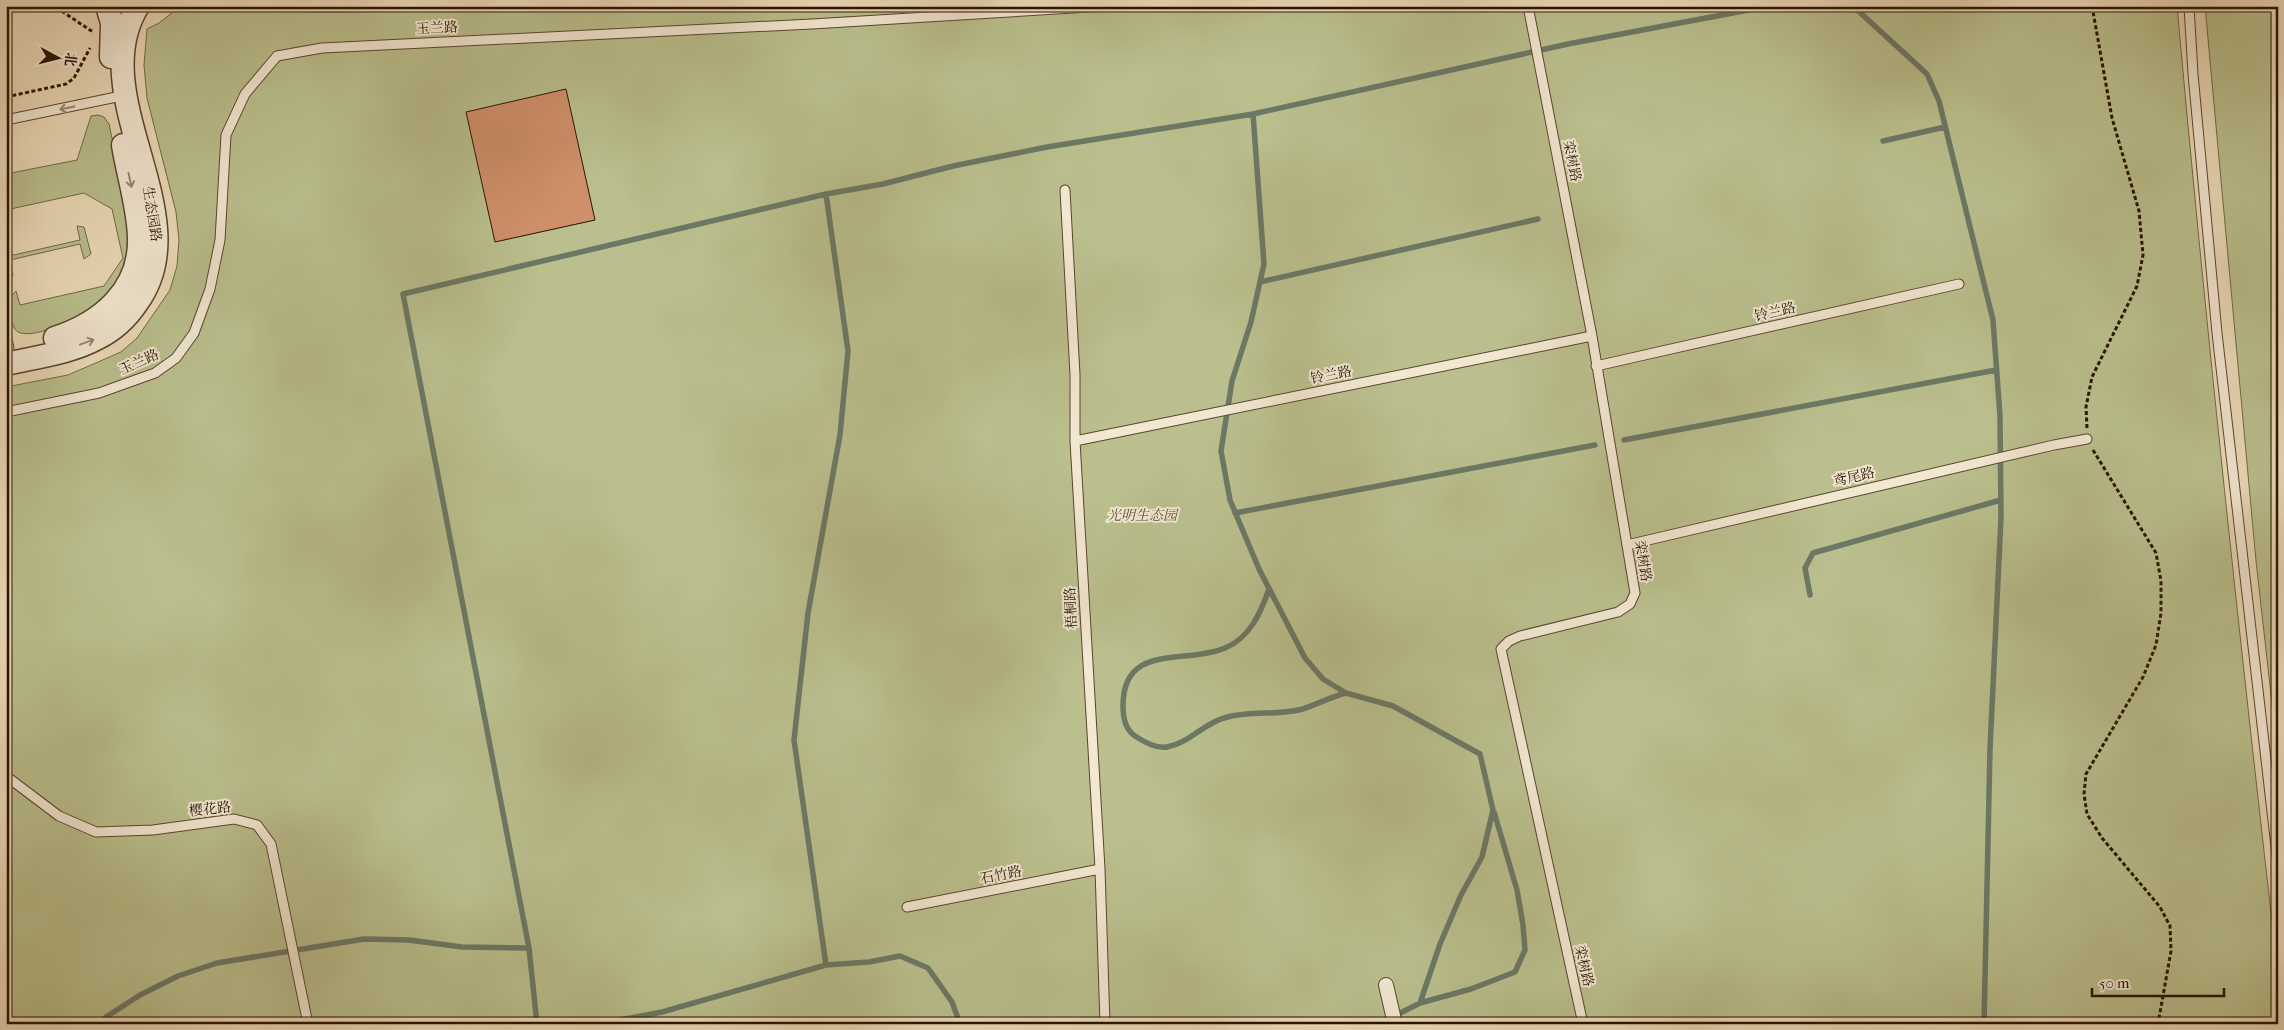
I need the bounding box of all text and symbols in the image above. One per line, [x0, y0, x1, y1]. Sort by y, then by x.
street label: 玉兰路 [416, 18, 458, 38]
north arrow [32, 32, 82, 82]
text: 北 [61, 52, 80, 68]
one-way arrow [59, 103, 75, 113]
street label: 栾树路 [1560, 139, 1584, 183]
one-way arrow [126, 172, 135, 188]
street label: 生态园路 [139, 185, 165, 243]
street label: 铃兰路 [1753, 299, 1797, 325]
one-way arrow [79, 337, 95, 347]
street label: 玉兰路 [116, 346, 162, 378]
street label: 铃兰路 [1309, 363, 1353, 387]
street label: 鸢尾路 [1832, 464, 1876, 490]
park label: 光明生态园 [1107, 507, 1179, 524]
street label: 栾树路 [1631, 539, 1655, 583]
street label: 梧桐路 [1061, 587, 1081, 629]
street label: 樱花路 [188, 798, 232, 820]
street label: 石竹路 [979, 863, 1023, 887]
street label: 栾树路 [1571, 944, 1597, 988]
scale bar [2092, 965, 2224, 997]
text: 50 m [2099, 974, 2130, 992]

